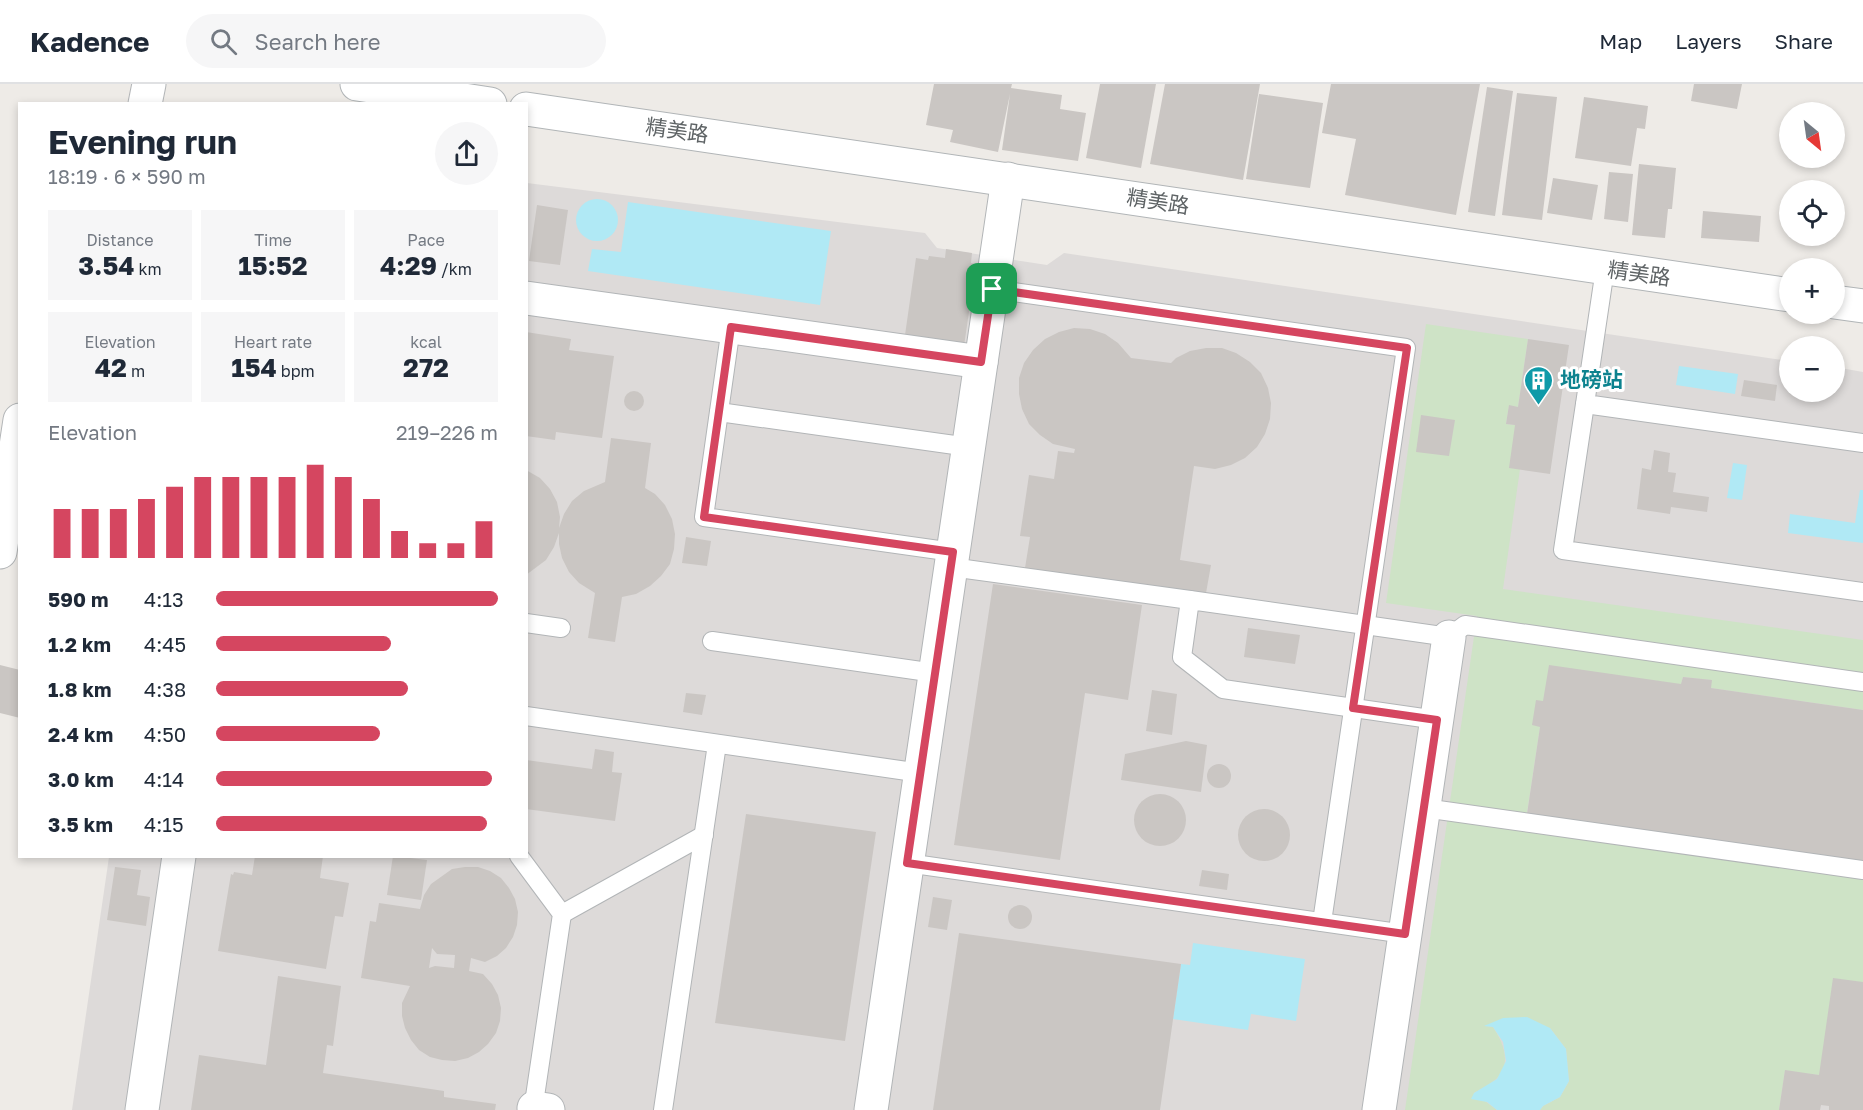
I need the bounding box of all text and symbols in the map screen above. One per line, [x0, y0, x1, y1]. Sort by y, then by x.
search box [186, 14, 606, 68]
text: Kadence [30, 25, 150, 58]
icon: search [207, 25, 240, 58]
text: Search here [255, 28, 381, 55]
text: Map [1599, 28, 1642, 54]
text: Layers [1675, 28, 1742, 54]
text: Share [1775, 28, 1833, 54]
north arrow [1779, 102, 1845, 168]
map controls [1779, 102, 1845, 402]
street label: 精美路 [644, 113, 710, 147]
text: Evening run [48, 122, 237, 161]
button: share [435, 122, 498, 185]
text: 18:19 · 6 × 590 m [48, 164, 206, 188]
button: locate [1779, 180, 1845, 246]
street label: 精美路 [1125, 183, 1191, 219]
text: Distance [86, 230, 154, 250]
text: Time [254, 230, 292, 250]
text: Pace [407, 230, 445, 250]
text: 3.54 [78, 250, 135, 281]
text: 15:52 [238, 250, 308, 281]
text: 4:29 [380, 250, 437, 281]
street label: 精美路 [1606, 256, 1672, 290]
button: + [1779, 258, 1845, 324]
text: km [135, 259, 162, 279]
text: /km [437, 259, 472, 279]
pin [966, 263, 1017, 314]
icon: arrive [975, 272, 1008, 305]
text: Elevation [84, 332, 156, 352]
text: Heart rate [234, 332, 312, 352]
text: kcal [410, 332, 442, 352]
button: − [1779, 336, 1845, 402]
text: 42 [95, 352, 127, 383]
text: 154 [231, 352, 277, 383]
text: 272 [403, 352, 449, 383]
text: m [127, 361, 145, 381]
text: bpm [277, 361, 315, 381]
building icon: 地磅站 [1523, 364, 1555, 406]
place label: 地磅站 [1560, 366, 1623, 392]
text: Elevation [48, 420, 137, 444]
text: 219–226 m [396, 420, 498, 444]
text: 590 m [48, 587, 108, 611]
text: 4:13 [144, 587, 184, 611]
text: 1.2 km [48, 632, 111, 656]
text: 4:45 [144, 632, 186, 656]
text: 1.8 km [48, 677, 112, 701]
text: 4:38 [144, 677, 186, 701]
text: 2.4 km [48, 722, 113, 746]
text: 4:50 [144, 722, 186, 746]
text: 3.0 km [48, 767, 114, 791]
text: 4:14 [144, 767, 184, 791]
text: 3.5 km [48, 812, 113, 836]
text: 4:15 [144, 812, 184, 836]

